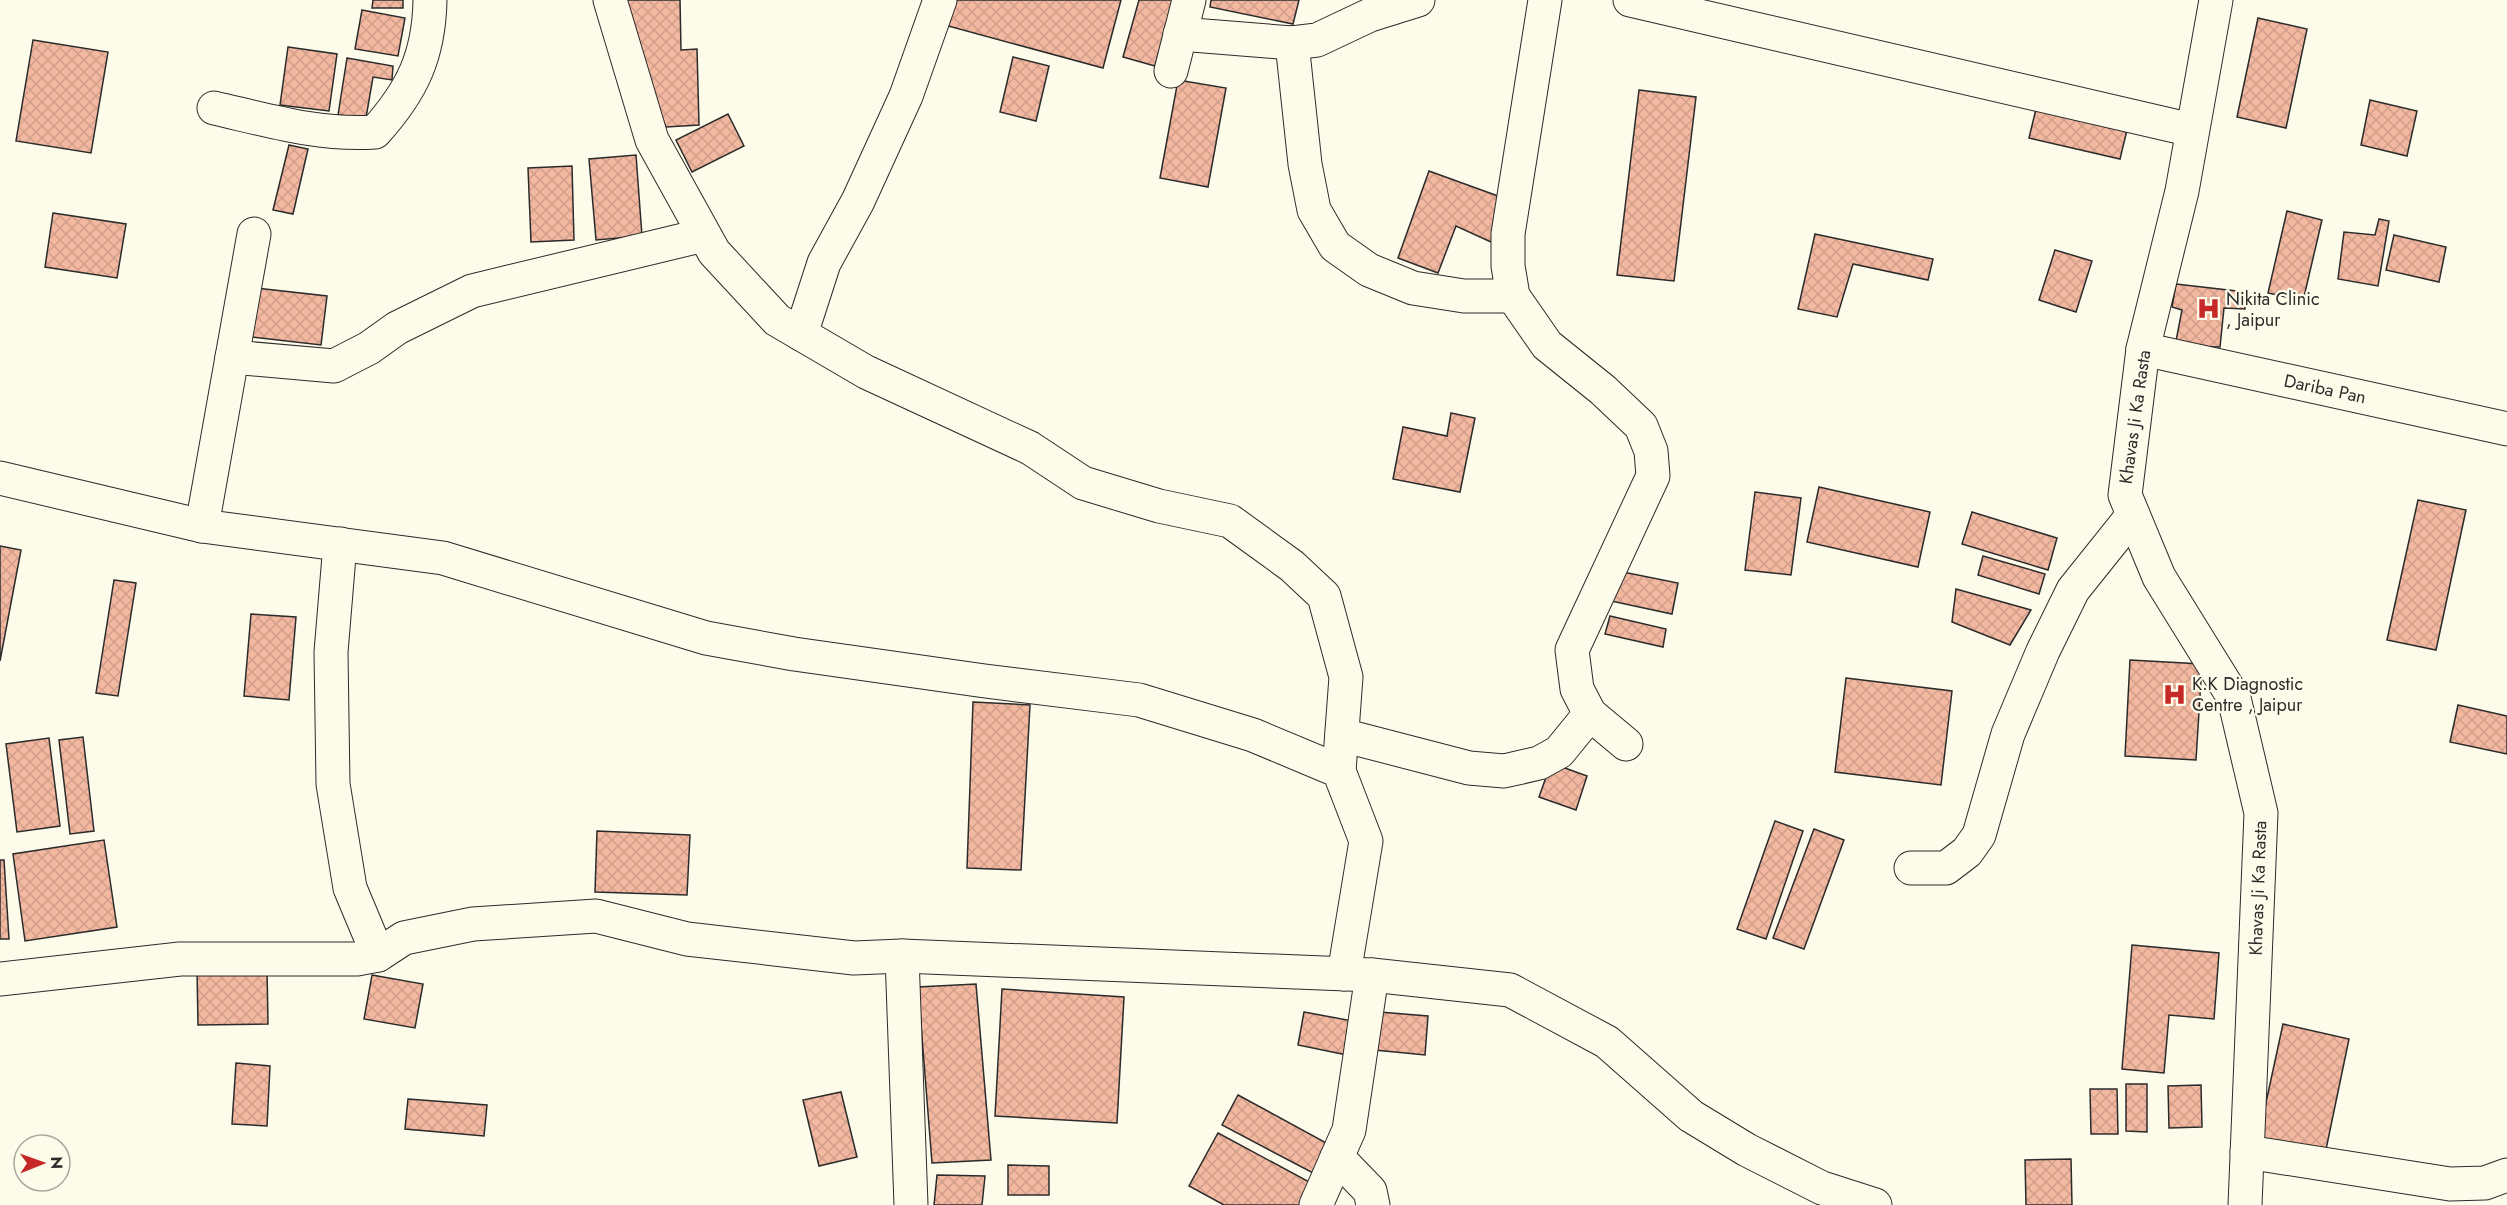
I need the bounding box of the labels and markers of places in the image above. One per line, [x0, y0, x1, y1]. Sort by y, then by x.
place label: Nikita Clinic , Jaipur [2226, 286, 2320, 333]
hospital icon: Nikita Clinic , Jaipur [2195, 296, 2221, 322]
place label: K.K Diagnostic Centre , Jaipur [2192, 671, 2303, 718]
hospital icon: K.K Diagnostic Centre , Jaipur [2161, 681, 2187, 707]

